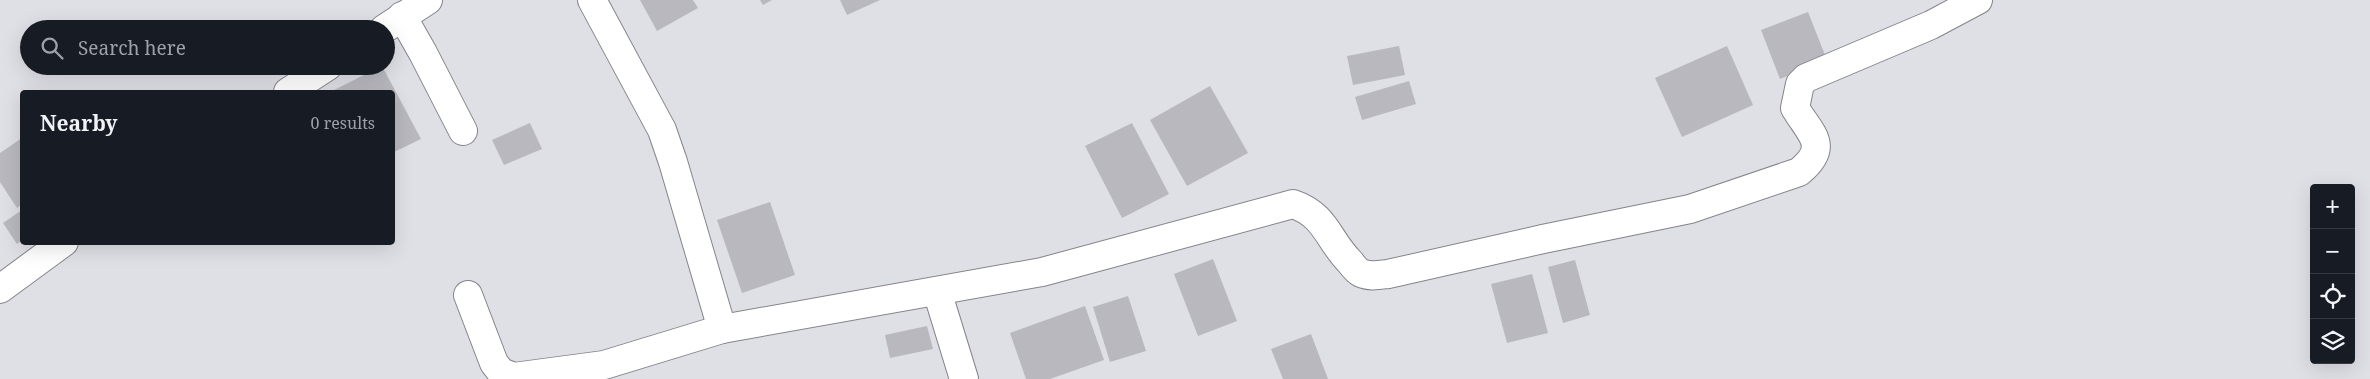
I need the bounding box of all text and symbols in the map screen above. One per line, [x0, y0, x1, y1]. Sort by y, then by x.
search box [20, 20, 395, 75]
icon: search [38, 34, 66, 62]
text: Search here [78, 35, 186, 61]
text: Nearby [40, 109, 118, 137]
text: 0 results [311, 112, 375, 134]
map controls [2310, 184, 2355, 364]
button: + [2310, 184, 2355, 229]
button: − [2310, 229, 2355, 274]
button: locate [2310, 274, 2355, 319]
button: layers [2310, 319, 2355, 364]

